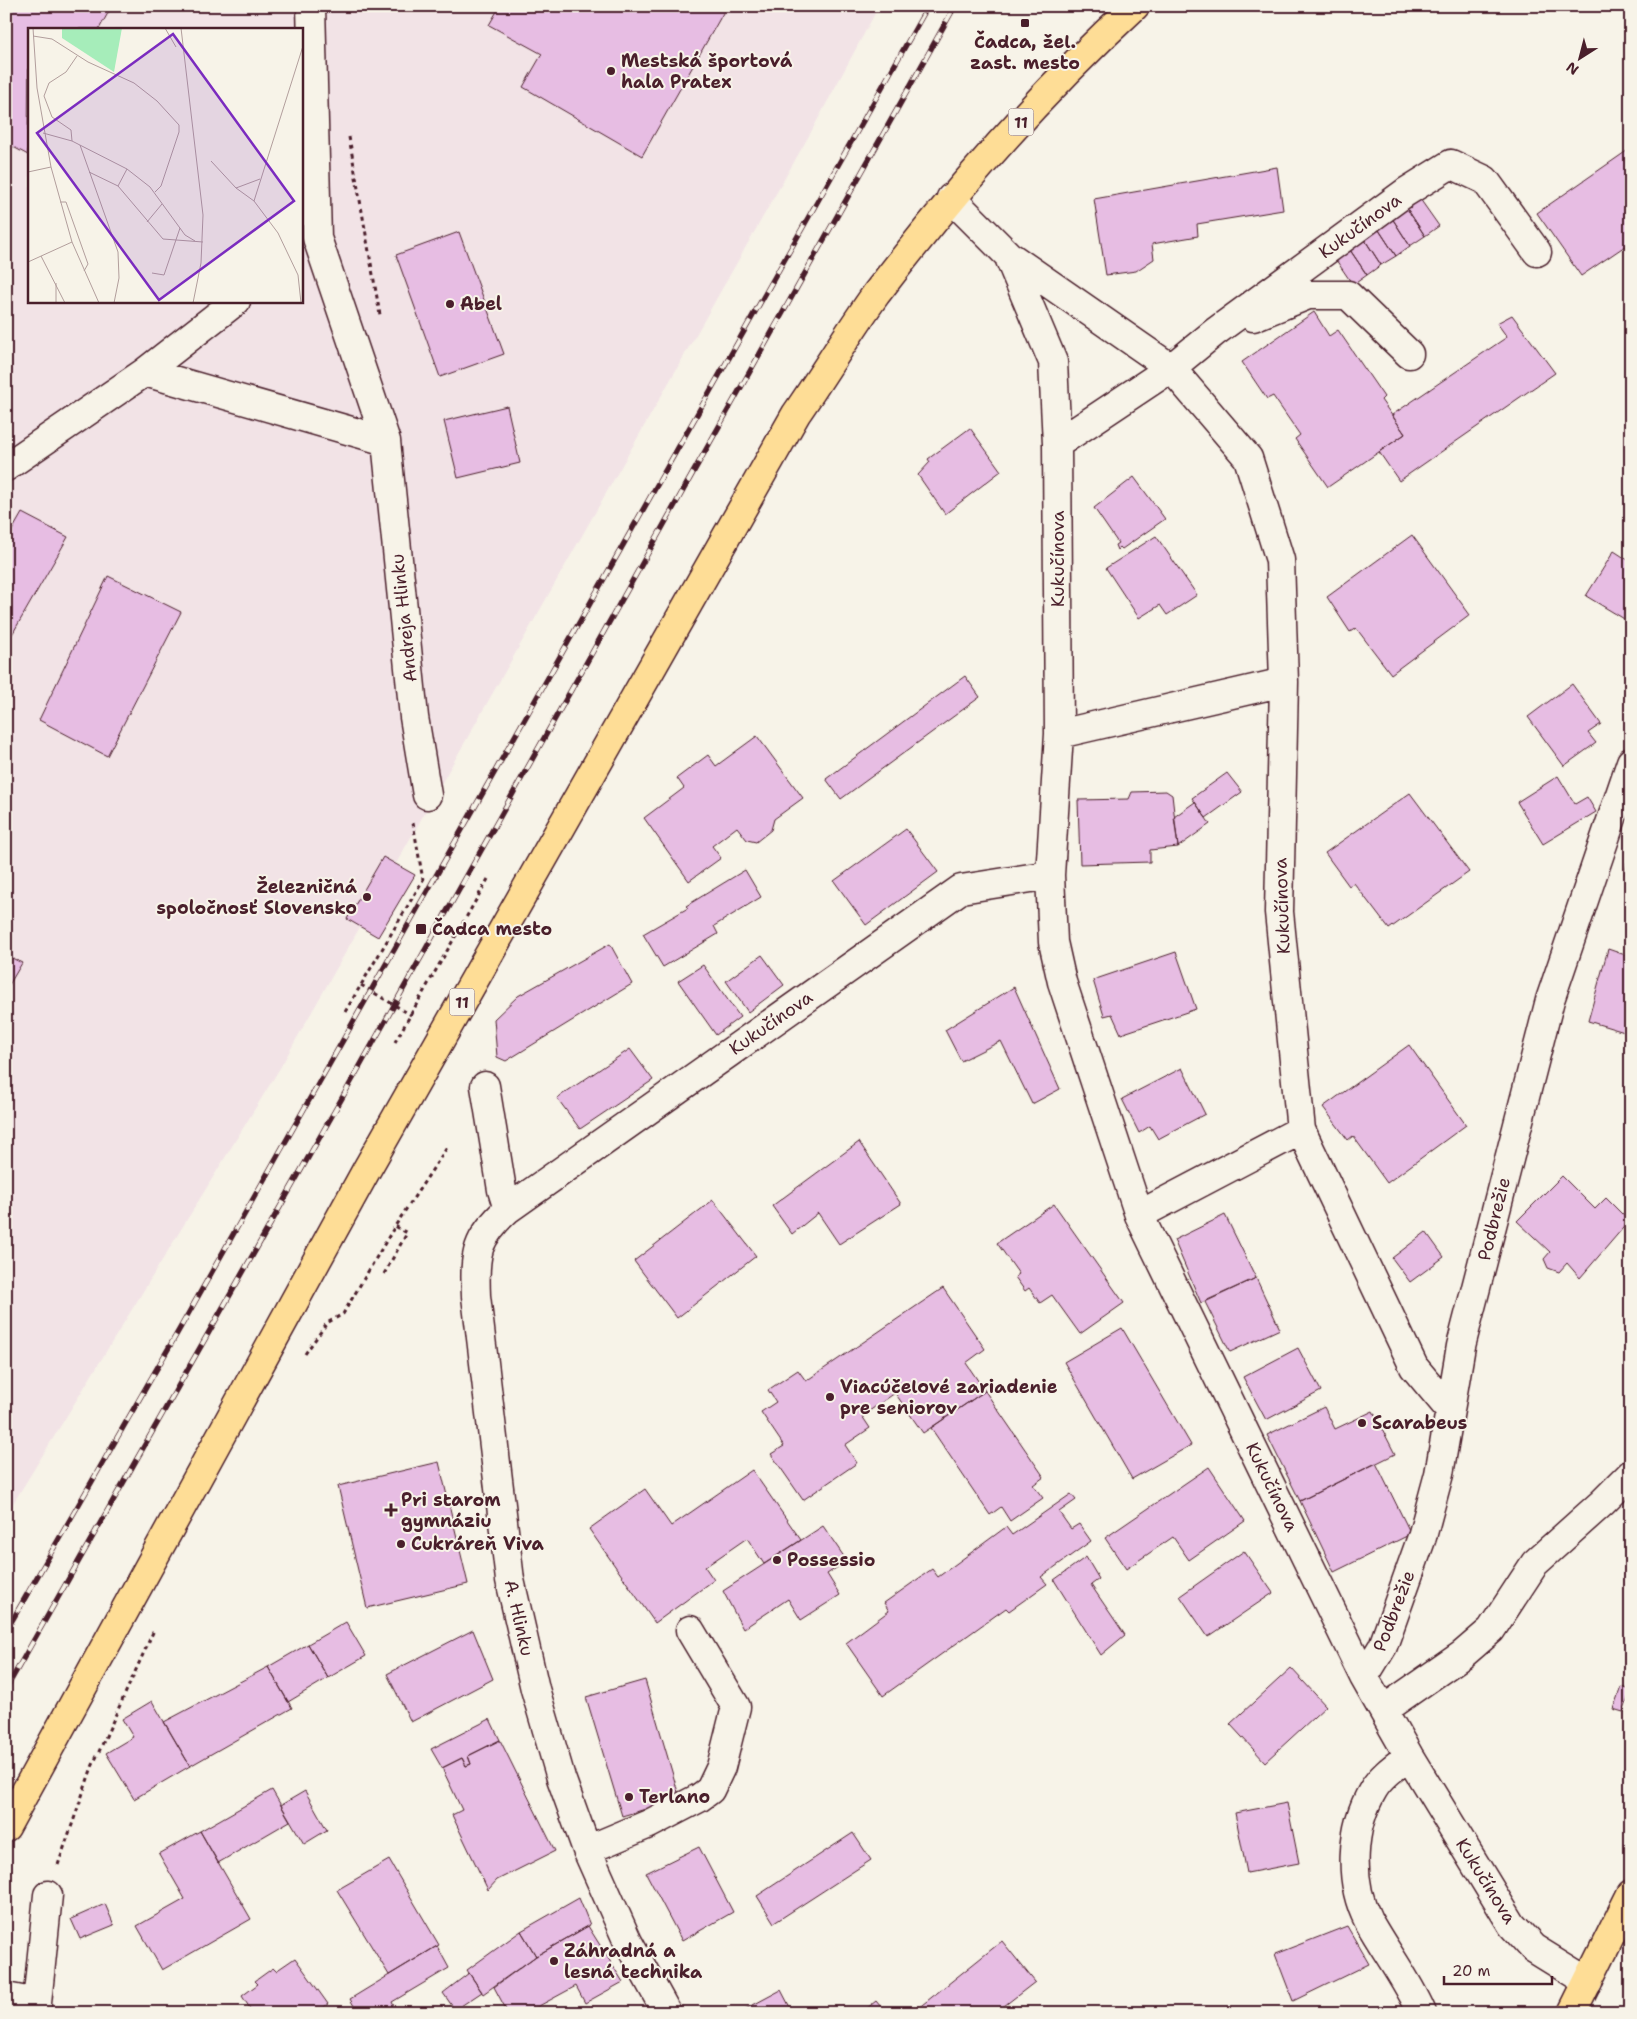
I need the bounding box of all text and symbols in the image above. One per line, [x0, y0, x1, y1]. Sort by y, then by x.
marker: Čadca, žel. zast. mesto [1019, 17, 1031, 29]
inset map [28, 28, 302, 302]
place label: Čadca, žel. zast. mesto [970, 30, 1080, 75]
north arrow [1554, 32, 1604, 82]
place label: Mestská športová hala Pratex [621, 49, 793, 94]
text: N [1563, 58, 1582, 79]
marker: Mestská športová hala Pratex [605, 65, 617, 77]
road number: 11 [1008, 108, 1034, 136]
street label: Kukučínova [1314, 188, 1406, 264]
place label: Abel [460, 292, 502, 316]
marker: Abel [444, 298, 456, 310]
street label: Kukučínova [1046, 511, 1070, 607]
street label: Andreja Hlinku [385, 553, 423, 683]
street label: Kukučínova [1268, 857, 1296, 955]
place label: Železničná spoločnosť Slovensko [157, 875, 358, 920]
marker: Železničná spoločnosť Slovensko [361, 891, 373, 903]
place label: Čadca mesto [432, 917, 552, 941]
marker: Čadca mesto [414, 922, 428, 936]
street label: Kukučínova [725, 985, 817, 1061]
road number: 11 [450, 989, 474, 1016]
street label: Podbrežie [1472, 1175, 1516, 1263]
place label: Viacúčelové zariadenie pre seniorov [840, 1375, 1058, 1420]
marker: Viacúčelové zariadenie pre seniorov [824, 1391, 836, 1403]
place label: Scarabeus [1372, 1411, 1467, 1435]
marker: Scarabeus [1356, 1417, 1368, 1429]
street label: Kukučínova [1240, 1438, 1304, 1536]
place label: Pri starom gymnáziu [401, 1488, 501, 1533]
marker: Pri starom gymnáziu [385, 1504, 397, 1516]
place label: Cukráreň Viva [411, 1532, 544, 1556]
marker: Cukráreň Viva [395, 1538, 407, 1550]
place label: Possessio [787, 1548, 875, 1572]
marker: Possessio [771, 1554, 783, 1566]
street label: Podbrežie [1368, 1567, 1420, 1655]
street label: A. Hlinku [499, 1577, 539, 1659]
place label: Terlano [639, 1785, 710, 1809]
marker: Terlano [623, 1791, 635, 1803]
street label: Kukučínova [1450, 1834, 1522, 1928]
place label: Záhradná a lesná technika [564, 1939, 703, 1984]
scale bar [1444, 1954, 1552, 1986]
marker: Záhradná a lesná technika [548, 1955, 560, 1967]
text: 20 m [1452, 1961, 1491, 1981]

